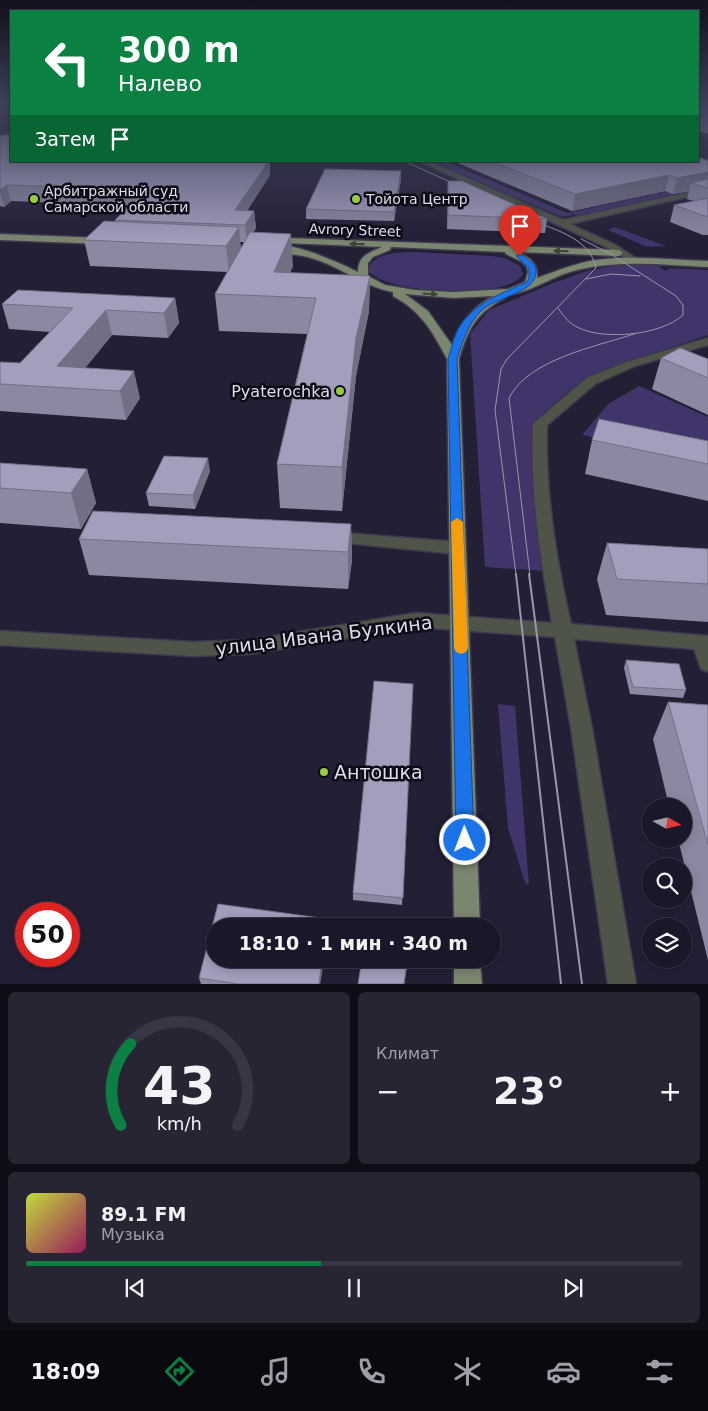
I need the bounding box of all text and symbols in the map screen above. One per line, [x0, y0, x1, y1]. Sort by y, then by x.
icon: left [35, 30, 100, 95]
text: 300 m [118, 30, 240, 70]
text: Налево [118, 71, 202, 96]
icon: arrive [106, 125, 134, 153]
text: Затем [35, 128, 96, 150]
place label: Арбитражный суд Самарской области [44, 183, 188, 215]
place label: Тойота Центр [365, 191, 468, 207]
marker: Арбитражный суд Самарской области [28, 193, 40, 205]
marker: Тойота Центр [350, 193, 362, 205]
pin [499, 205, 541, 256]
icon: arrive [506, 212, 534, 240]
street label: Avrory Street [309, 220, 402, 240]
one-way arrow [349, 240, 365, 248]
one-way arrow [552, 247, 568, 255]
one-way arrow [422, 291, 438, 299]
place label: Pyaterochka [231, 382, 330, 401]
marker: Pyaterochka [334, 385, 346, 397]
street label: улица Ивана Булкина [215, 611, 433, 659]
place label: Антошка [334, 761, 423, 783]
marker: Антошка [318, 766, 330, 778]
north arrow [642, 798, 692, 848]
map controls [642, 798, 692, 968]
position arrow [438, 813, 490, 865]
button: search [642, 858, 692, 908]
speed limit sign: 50 [15, 902, 80, 967]
button: layers [642, 918, 692, 968]
text: 18:10 · 1 мин · 340 m [239, 932, 468, 954]
text: Климат [376, 1044, 439, 1063]
text: 43 [143, 1056, 215, 1116]
text: 23° [493, 1069, 565, 1113]
text: − [376, 1075, 399, 1108]
text: + [659, 1075, 682, 1108]
text: km/h [156, 1113, 202, 1134]
text: 89.1 FM [101, 1203, 186, 1225]
text: Музыка [101, 1225, 165, 1244]
icon: previous [121, 1274, 149, 1302]
icon: pause [340, 1274, 368, 1302]
icon: next [559, 1274, 587, 1302]
icon: directions [162, 1354, 197, 1389]
icon: music [258, 1354, 293, 1389]
icon: phone [354, 1354, 389, 1389]
icon: climate [450, 1354, 485, 1389]
icon: car [546, 1354, 581, 1389]
icon: filters [642, 1354, 677, 1389]
text: 18:09 [31, 1359, 101, 1384]

